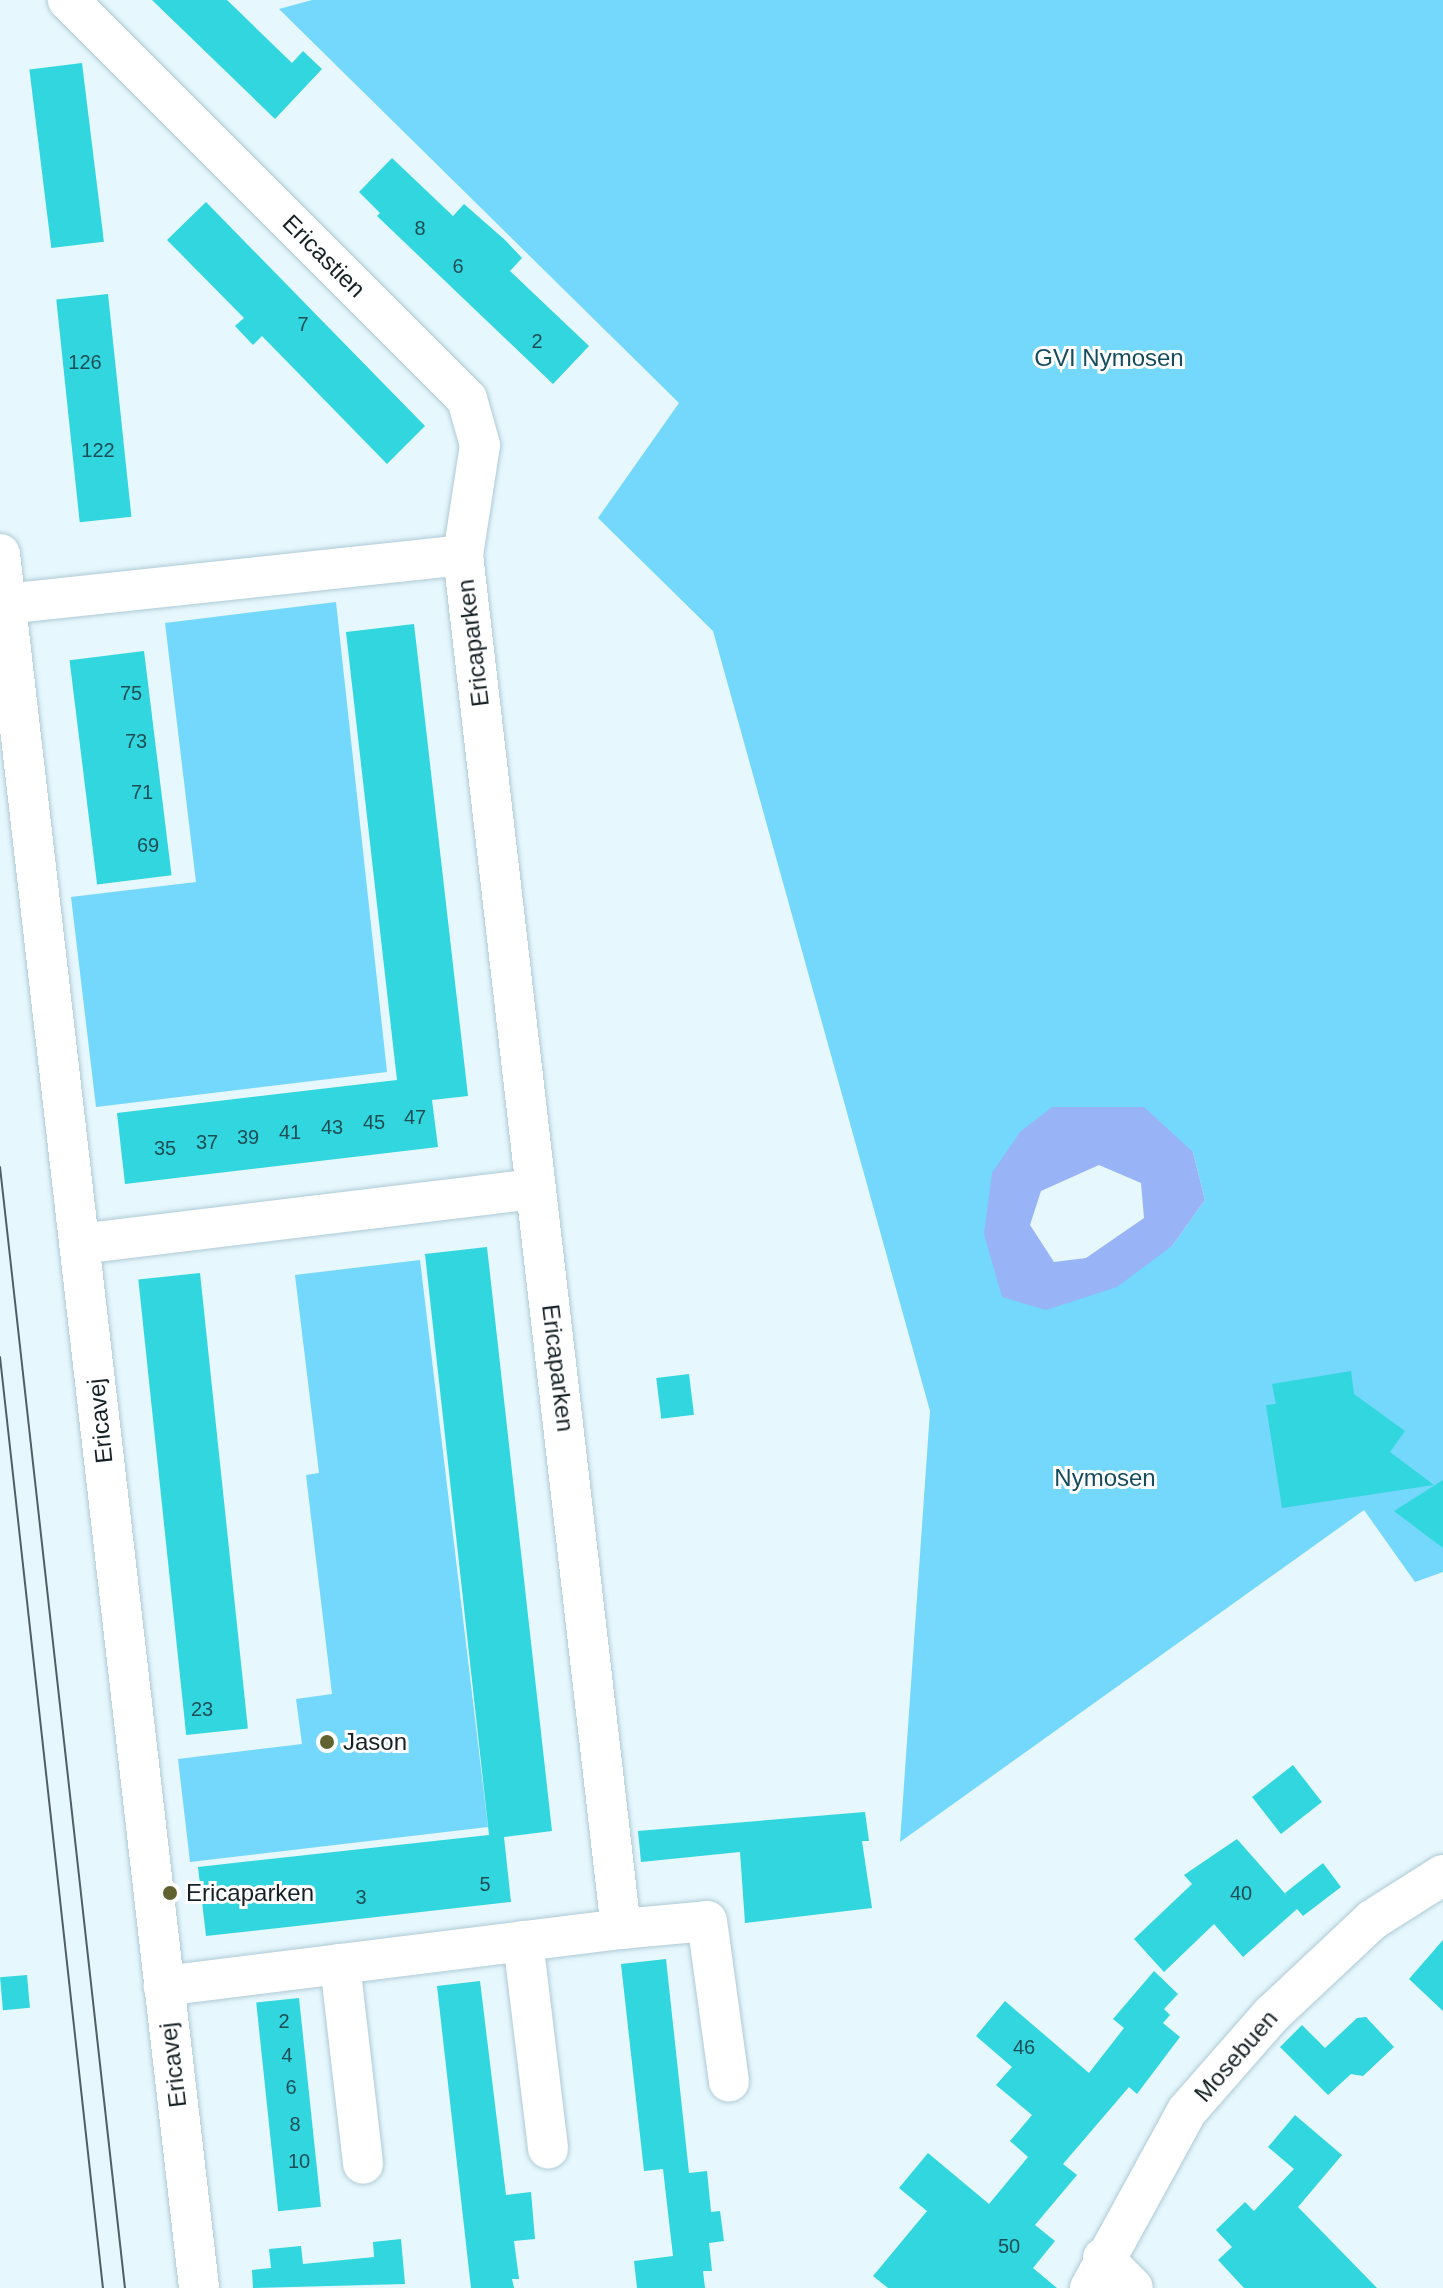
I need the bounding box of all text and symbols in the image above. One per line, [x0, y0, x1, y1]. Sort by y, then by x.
street label: Ericastien [277, 209, 371, 303]
house number: 8 [414, 216, 426, 240]
house number: 6 [452, 254, 464, 278]
house number: 7 [297, 312, 309, 336]
house number: 2 [531, 329, 543, 353]
park label: GVI Nymosen [1034, 344, 1184, 372]
house number: 126 [68, 350, 102, 374]
house number: 122 [81, 438, 115, 462]
street label: Ericaparken [451, 578, 495, 708]
house number: 75 [120, 681, 142, 705]
house number: 73 [125, 729, 147, 753]
house number: 71 [131, 780, 153, 804]
house number: 69 [137, 833, 159, 857]
house number: 47 [404, 1105, 426, 1129]
house number: 45 [363, 1110, 385, 1134]
house number: 43 [321, 1115, 343, 1139]
house number: 41 [279, 1120, 301, 1144]
house number: 39 [237, 1125, 259, 1149]
house number: 37 [196, 1130, 218, 1154]
house number: 35 [154, 1136, 176, 1160]
street label: Ericaparken [536, 1303, 580, 1433]
street label: Ericavej [81, 1377, 119, 1465]
park label: Nymosen [1054, 1464, 1156, 1492]
house number: 23 [191, 1697, 213, 1721]
place label: Jason [343, 1728, 407, 1756]
marker: Jason [318, 1733, 336, 1751]
house number: 5 [479, 1872, 491, 1896]
place label: Ericaparken [186, 1879, 314, 1907]
house number: 40 [1230, 1881, 1252, 1905]
marker: Ericaparken [161, 1884, 179, 1902]
house number: 3 [355, 1885, 367, 1909]
street label: Mosebuen [1188, 2004, 1284, 2108]
house number: 2 [278, 2009, 290, 2033]
street label: Ericavej [154, 2021, 192, 2109]
house number: 46 [1013, 2035, 1035, 2059]
house number: 4 [281, 2043, 293, 2067]
house number: 6 [285, 2075, 297, 2099]
house number: 8 [289, 2112, 301, 2136]
house number: 10 [288, 2149, 310, 2173]
house number: 50 [998, 2234, 1020, 2258]

